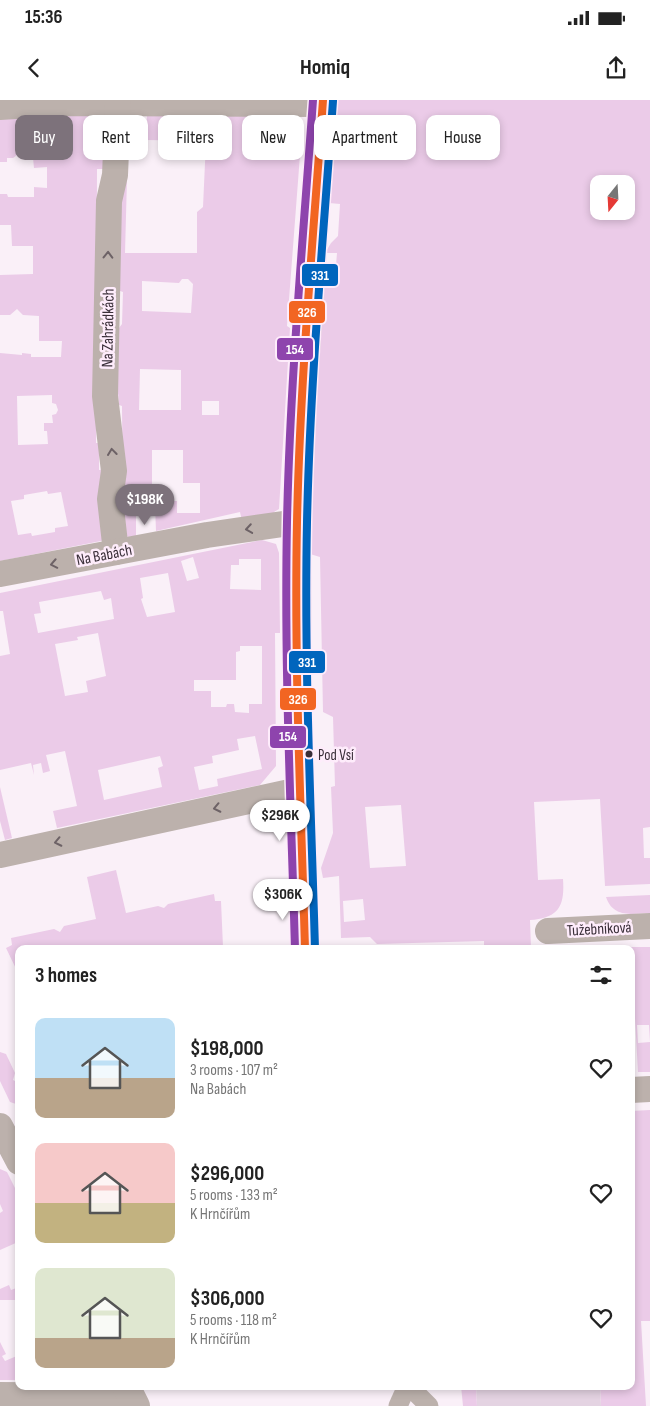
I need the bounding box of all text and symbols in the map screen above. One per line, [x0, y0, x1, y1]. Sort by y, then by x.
text: 15:36 [25, 6, 63, 29]
icon: back [20, 54, 48, 82]
text: Homiq [300, 54, 350, 81]
icon: share [602, 54, 630, 82]
chip: Buy [15, 115, 73, 160]
chip: Rent [83, 115, 148, 160]
chip: Filters [158, 115, 232, 160]
chip: New [242, 115, 304, 160]
chip: Apartment [314, 115, 416, 160]
chip: House [426, 115, 500, 160]
north arrow [590, 175, 635, 220]
map controls [590, 175, 635, 220]
one-way arrow [103, 250, 113, 258]
line badge: 331 [301, 263, 339, 287]
text: 331 [311, 267, 330, 284]
street label: Na Zahrádkách [98, 288, 119, 368]
line badge: 326 [288, 300, 326, 324]
text: 326 [297, 304, 317, 321]
line badge: 154 [276, 337, 314, 361]
text: 154 [286, 341, 305, 358]
one-way arrow [107, 447, 118, 455]
pin: $198K [110, 484, 180, 526]
text: $198K [126, 490, 164, 509]
one-way arrow [244, 523, 253, 533]
street label: Na Babách [75, 541, 134, 570]
one-way arrow [50, 558, 59, 568]
line badge: 331 [288, 650, 326, 674]
text: 331 [298, 654, 317, 671]
line badge: 326 [279, 687, 317, 711]
text: 326 [288, 691, 308, 708]
line badge: 154 [269, 725, 307, 749]
text: 154 [279, 728, 298, 745]
place label: Pod Vsí [318, 746, 354, 765]
marker: Pod Vsí [304, 749, 314, 759]
pin: $296K [245, 800, 315, 842]
one-way arrow [213, 802, 222, 813]
text: $296K [261, 806, 299, 825]
one-way arrow [54, 836, 63, 847]
pin: $306K [248, 878, 318, 921]
text: $306K [264, 885, 302, 904]
street label: Tužebníková [566, 918, 632, 941]
icon: filters [587, 961, 615, 989]
text: 3 homes [35, 963, 97, 988]
text: $198,000 [190, 1036, 264, 1061]
icon: home [75, 1038, 135, 1098]
icon: heart [587, 1054, 615, 1082]
text: 3 rooms · 107 m² [190, 1061, 278, 1080]
text: Na Babách [190, 1080, 246, 1099]
text: $296,000 [190, 1161, 264, 1186]
icon: home [75, 1163, 135, 1223]
icon: heart [587, 1179, 615, 1207]
text: 5 rooms · 133 m² [190, 1186, 278, 1205]
text: K Hrnčířům [190, 1205, 250, 1224]
text: $306,000 [190, 1286, 265, 1311]
icon: home [75, 1288, 135, 1348]
icon: heart [587, 1304, 615, 1332]
text: 5 rooms · 118 m² [190, 1311, 277, 1330]
text: K Hrnčířům [190, 1330, 250, 1349]

